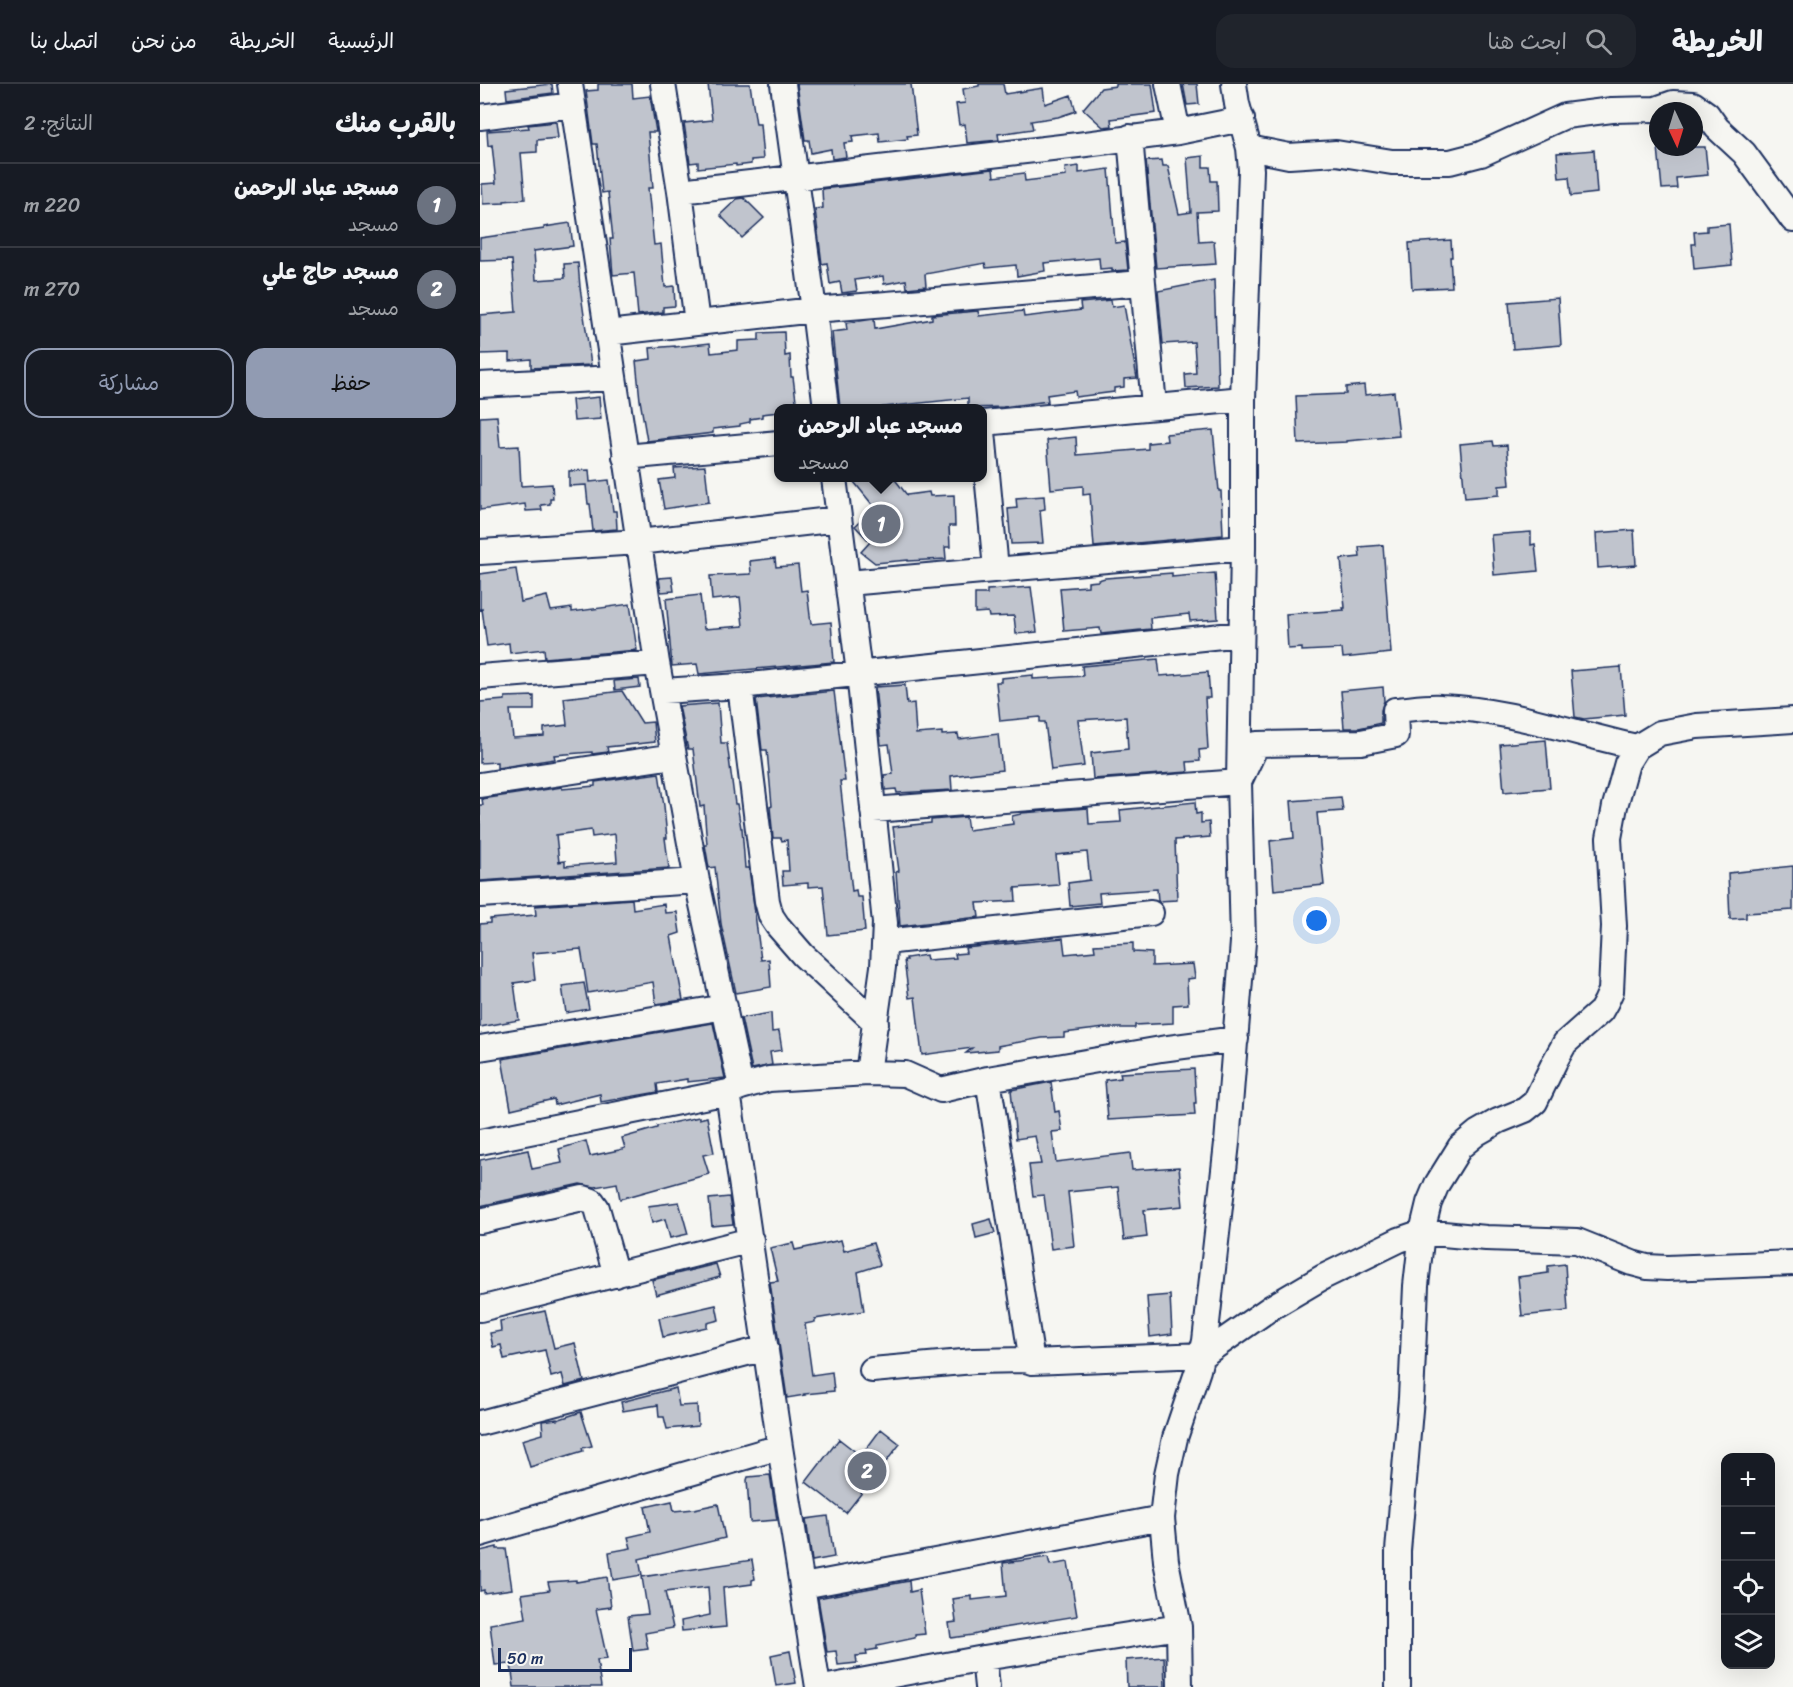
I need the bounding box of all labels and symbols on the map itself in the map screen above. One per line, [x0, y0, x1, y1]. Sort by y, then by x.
north arrow [1649, 102, 1703, 156]
pin: 1 [862, 502, 900, 546]
your location [1302, 906, 1331, 935]
pin: 2 [848, 1448, 886, 1494]
scale bar [498, 1645, 632, 1672]

